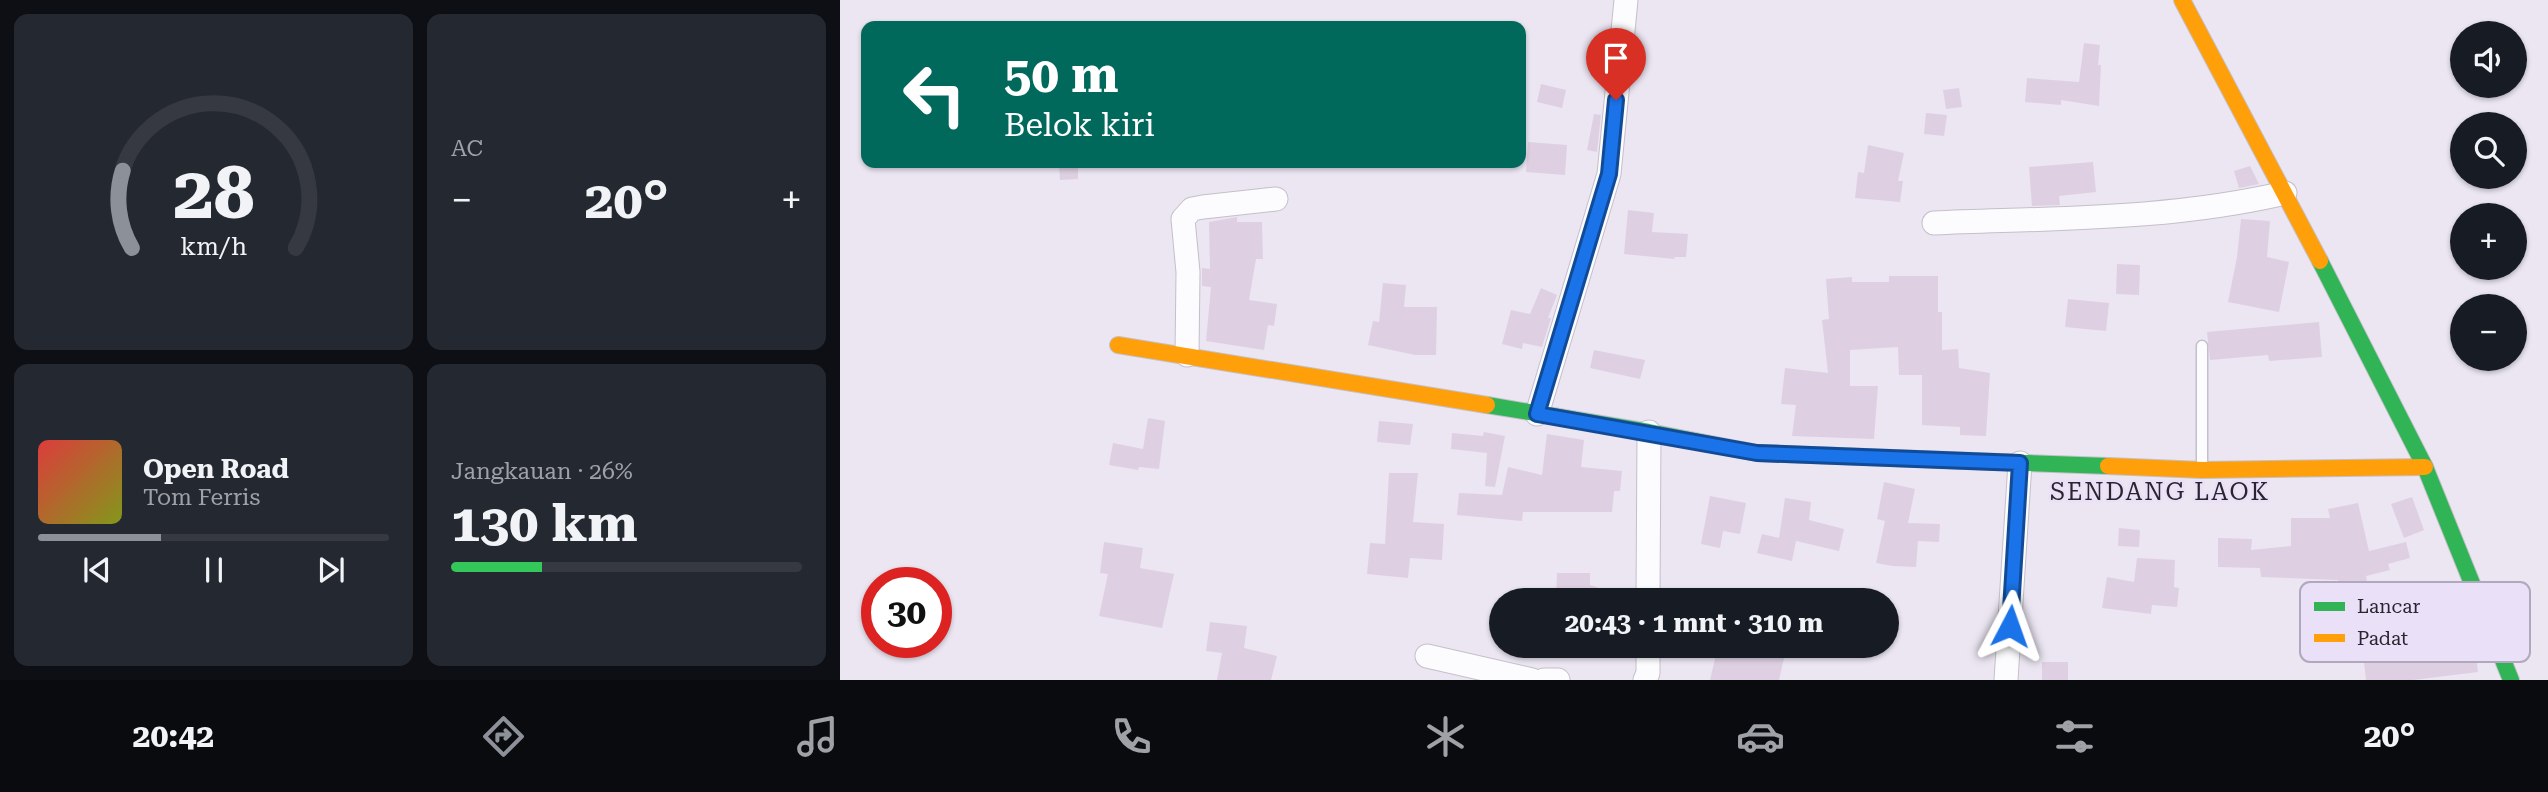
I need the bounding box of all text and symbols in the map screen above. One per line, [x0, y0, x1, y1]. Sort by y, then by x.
map controls [2450, 21, 2527, 371]
button: sound [2450, 21, 2527, 98]
pin [1586, 28, 1646, 100]
icon: arrive [1597, 39, 1635, 77]
text: 50 m [1004, 47, 1119, 104]
icon: left [889, 49, 980, 140]
text: Belok kiri [1004, 106, 1155, 144]
button: search [2450, 112, 2527, 189]
text: AC [451, 135, 483, 162]
text: 28 [173, 151, 254, 236]
text: 20° [584, 170, 669, 231]
text: − [451, 178, 472, 222]
text: + [781, 178, 802, 222]
button: + [2450, 203, 2527, 280]
text: km/h [180, 232, 247, 261]
button: − [2450, 294, 2527, 371]
text: Open Road [143, 454, 289, 484]
text: Jangkauan · 26% [451, 458, 633, 485]
district label: SENDANG LAOK [2050, 478, 2270, 506]
text: Tom Ferris [143, 484, 260, 511]
text: 130 km [451, 493, 638, 554]
icon: previous [78, 551, 116, 589]
icon: pause [195, 551, 233, 589]
icon: next [312, 551, 350, 589]
speed limit sign: 30 [861, 567, 952, 658]
legend [2300, 582, 2530, 662]
position arrow [1973, 589, 2047, 663]
text: Lancar [2357, 595, 2420, 618]
text: 20:43 · 1 mnt · 310 m [1565, 608, 1823, 638]
text: Padat [2357, 627, 2408, 650]
icon: directions [479, 712, 528, 761]
icon: music [793, 712, 842, 761]
icon: phone [1107, 712, 1156, 761]
icon: climate [1421, 712, 1470, 761]
icon: car [1736, 712, 1785, 761]
icon: filters [2050, 712, 2099, 761]
text: 20:42 [133, 717, 214, 755]
text: 20° [2364, 717, 2415, 755]

